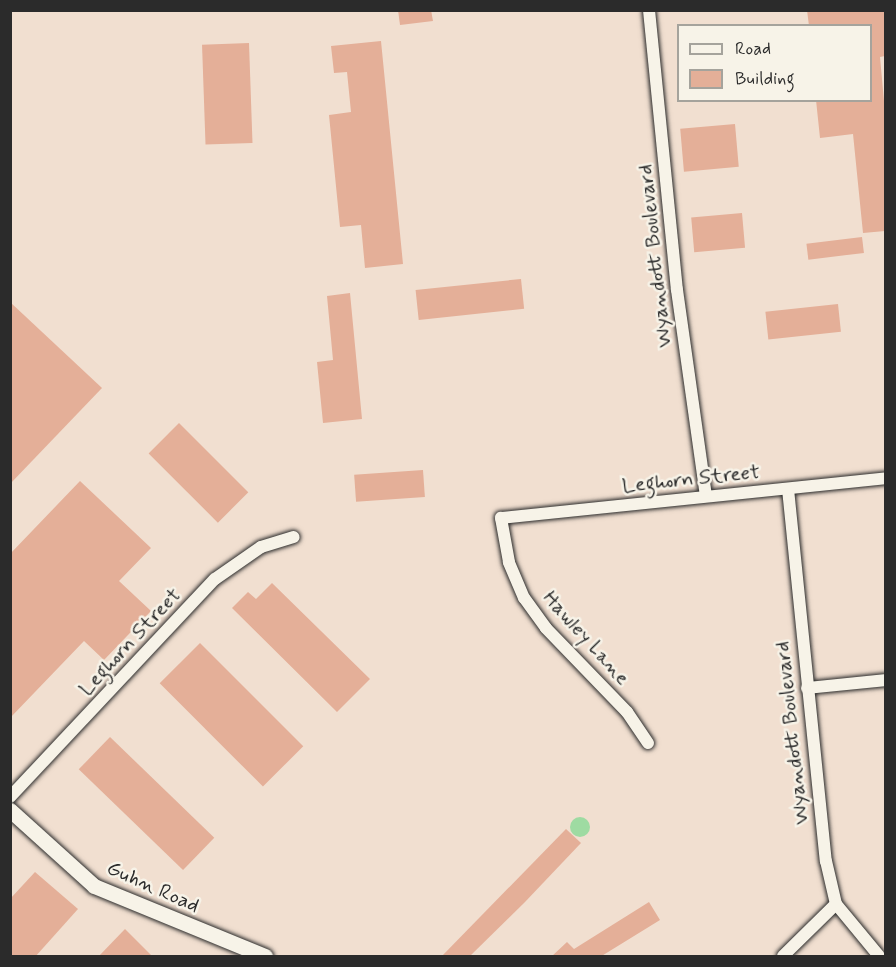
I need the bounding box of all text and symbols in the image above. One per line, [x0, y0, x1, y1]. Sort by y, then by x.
legend [677, 24, 872, 102]
text: Road [735, 37, 771, 61]
text: Building [735, 67, 795, 91]
street label: Wyandott Boulevard [633, 163, 677, 349]
street label: Leghorn Street [621, 459, 761, 499]
street label: Leghorn Street [74, 583, 186, 701]
street label: Hawley Lane [539, 588, 633, 688]
street label: Wyandott Boulevard [770, 640, 814, 826]
street label: Guhn Road [103, 855, 203, 919]

